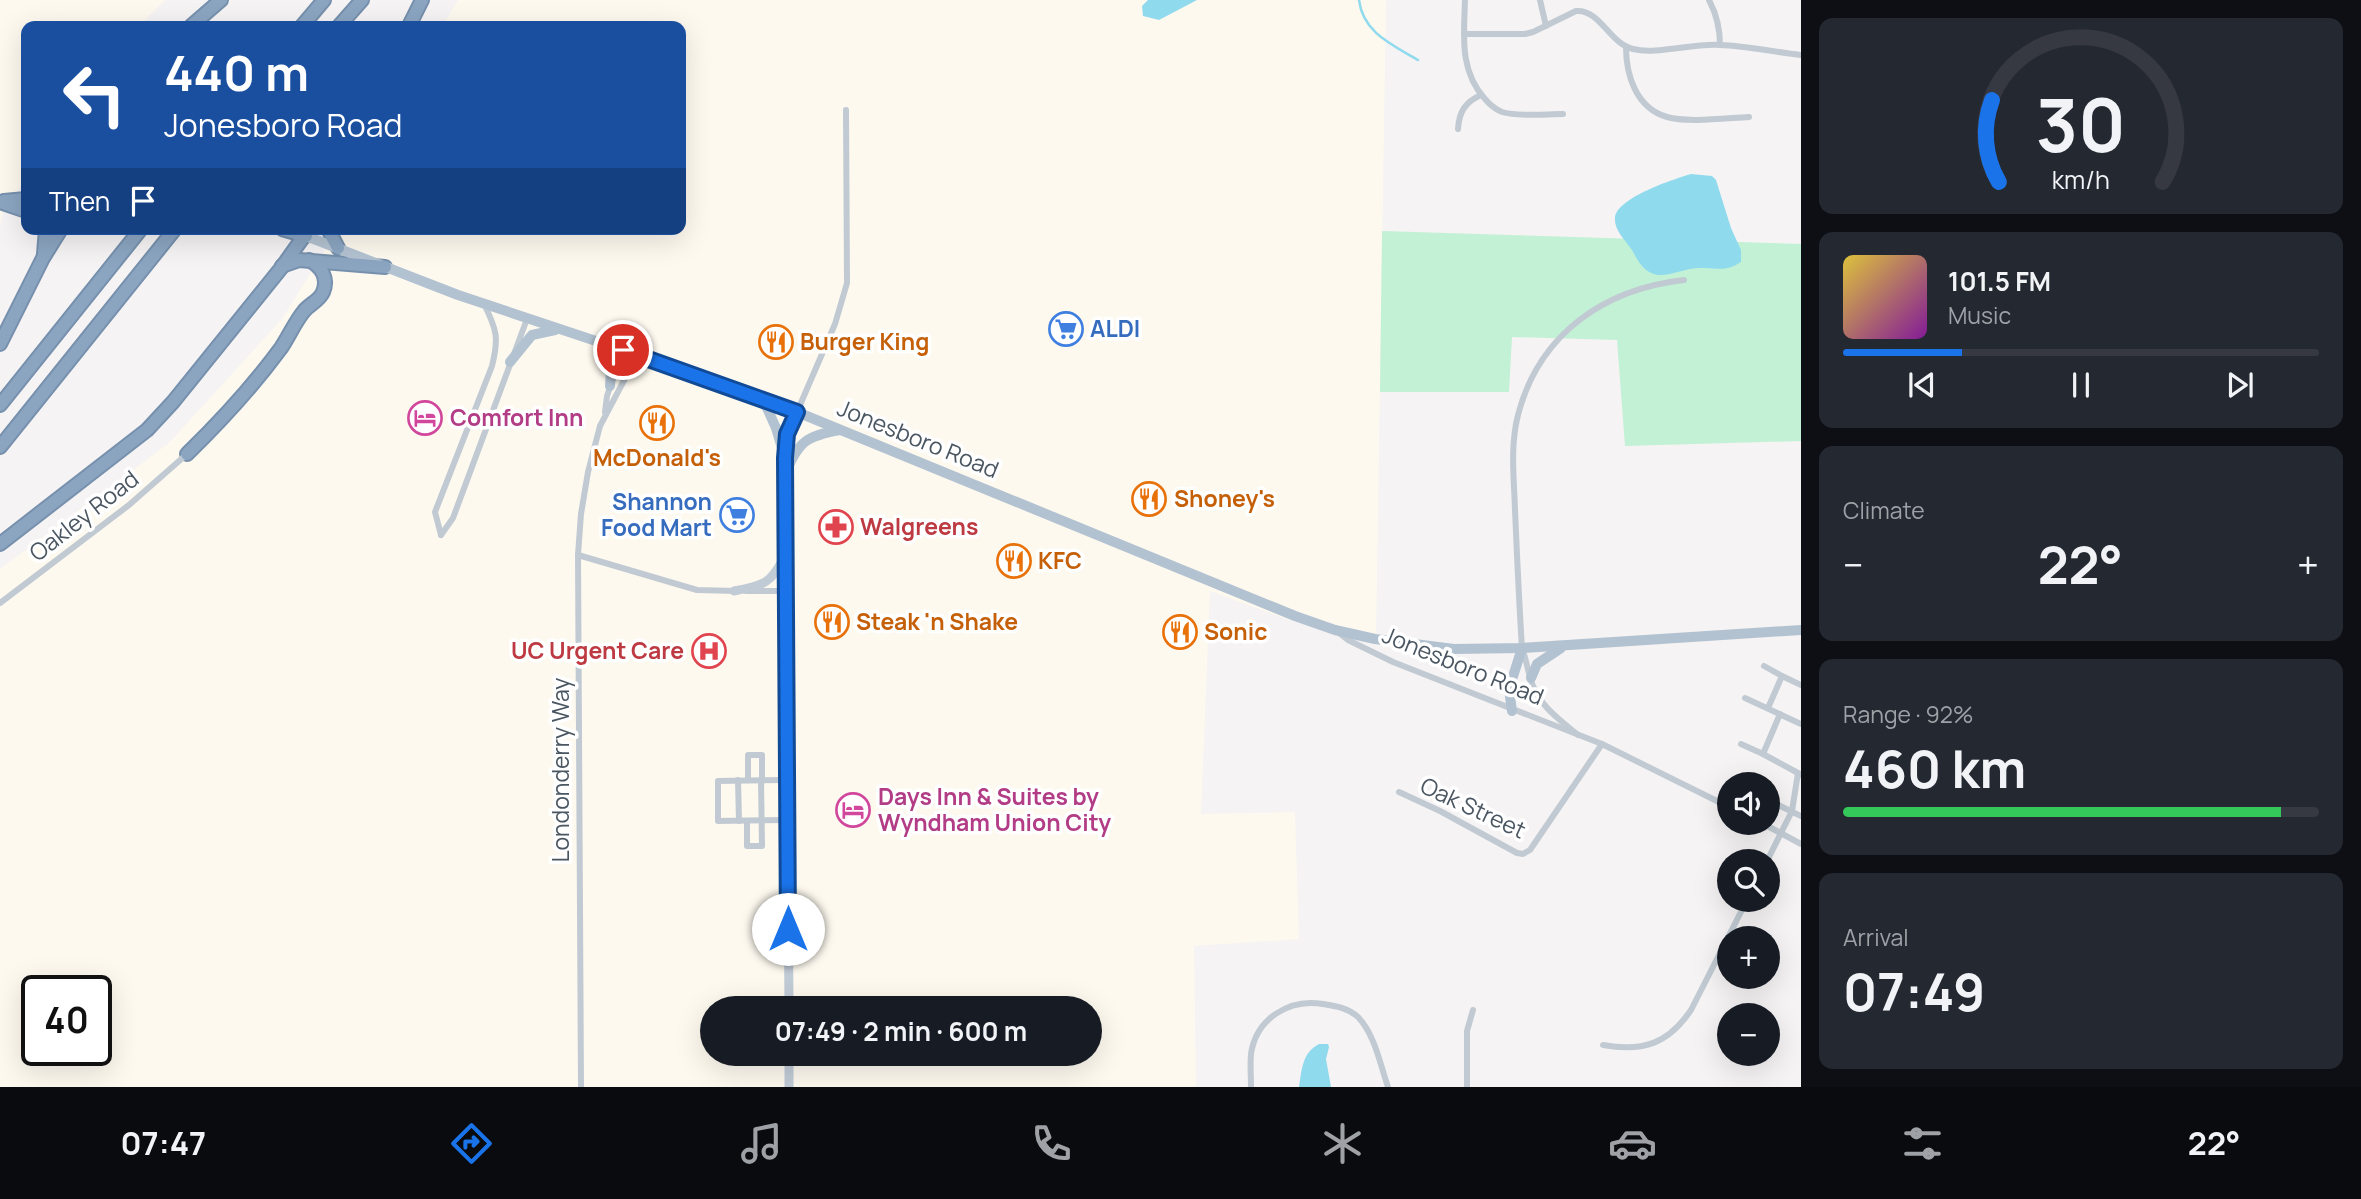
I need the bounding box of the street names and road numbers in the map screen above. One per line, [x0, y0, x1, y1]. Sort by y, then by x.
street label: Jonesboro Road [833, 391, 1004, 485]
street label: Oakley Road [22, 462, 145, 568]
street label: Jonesboro Road [1378, 618, 1549, 712]
street label: Londonderry Way [544, 678, 576, 862]
street label: Oak Street [1415, 769, 1531, 845]

